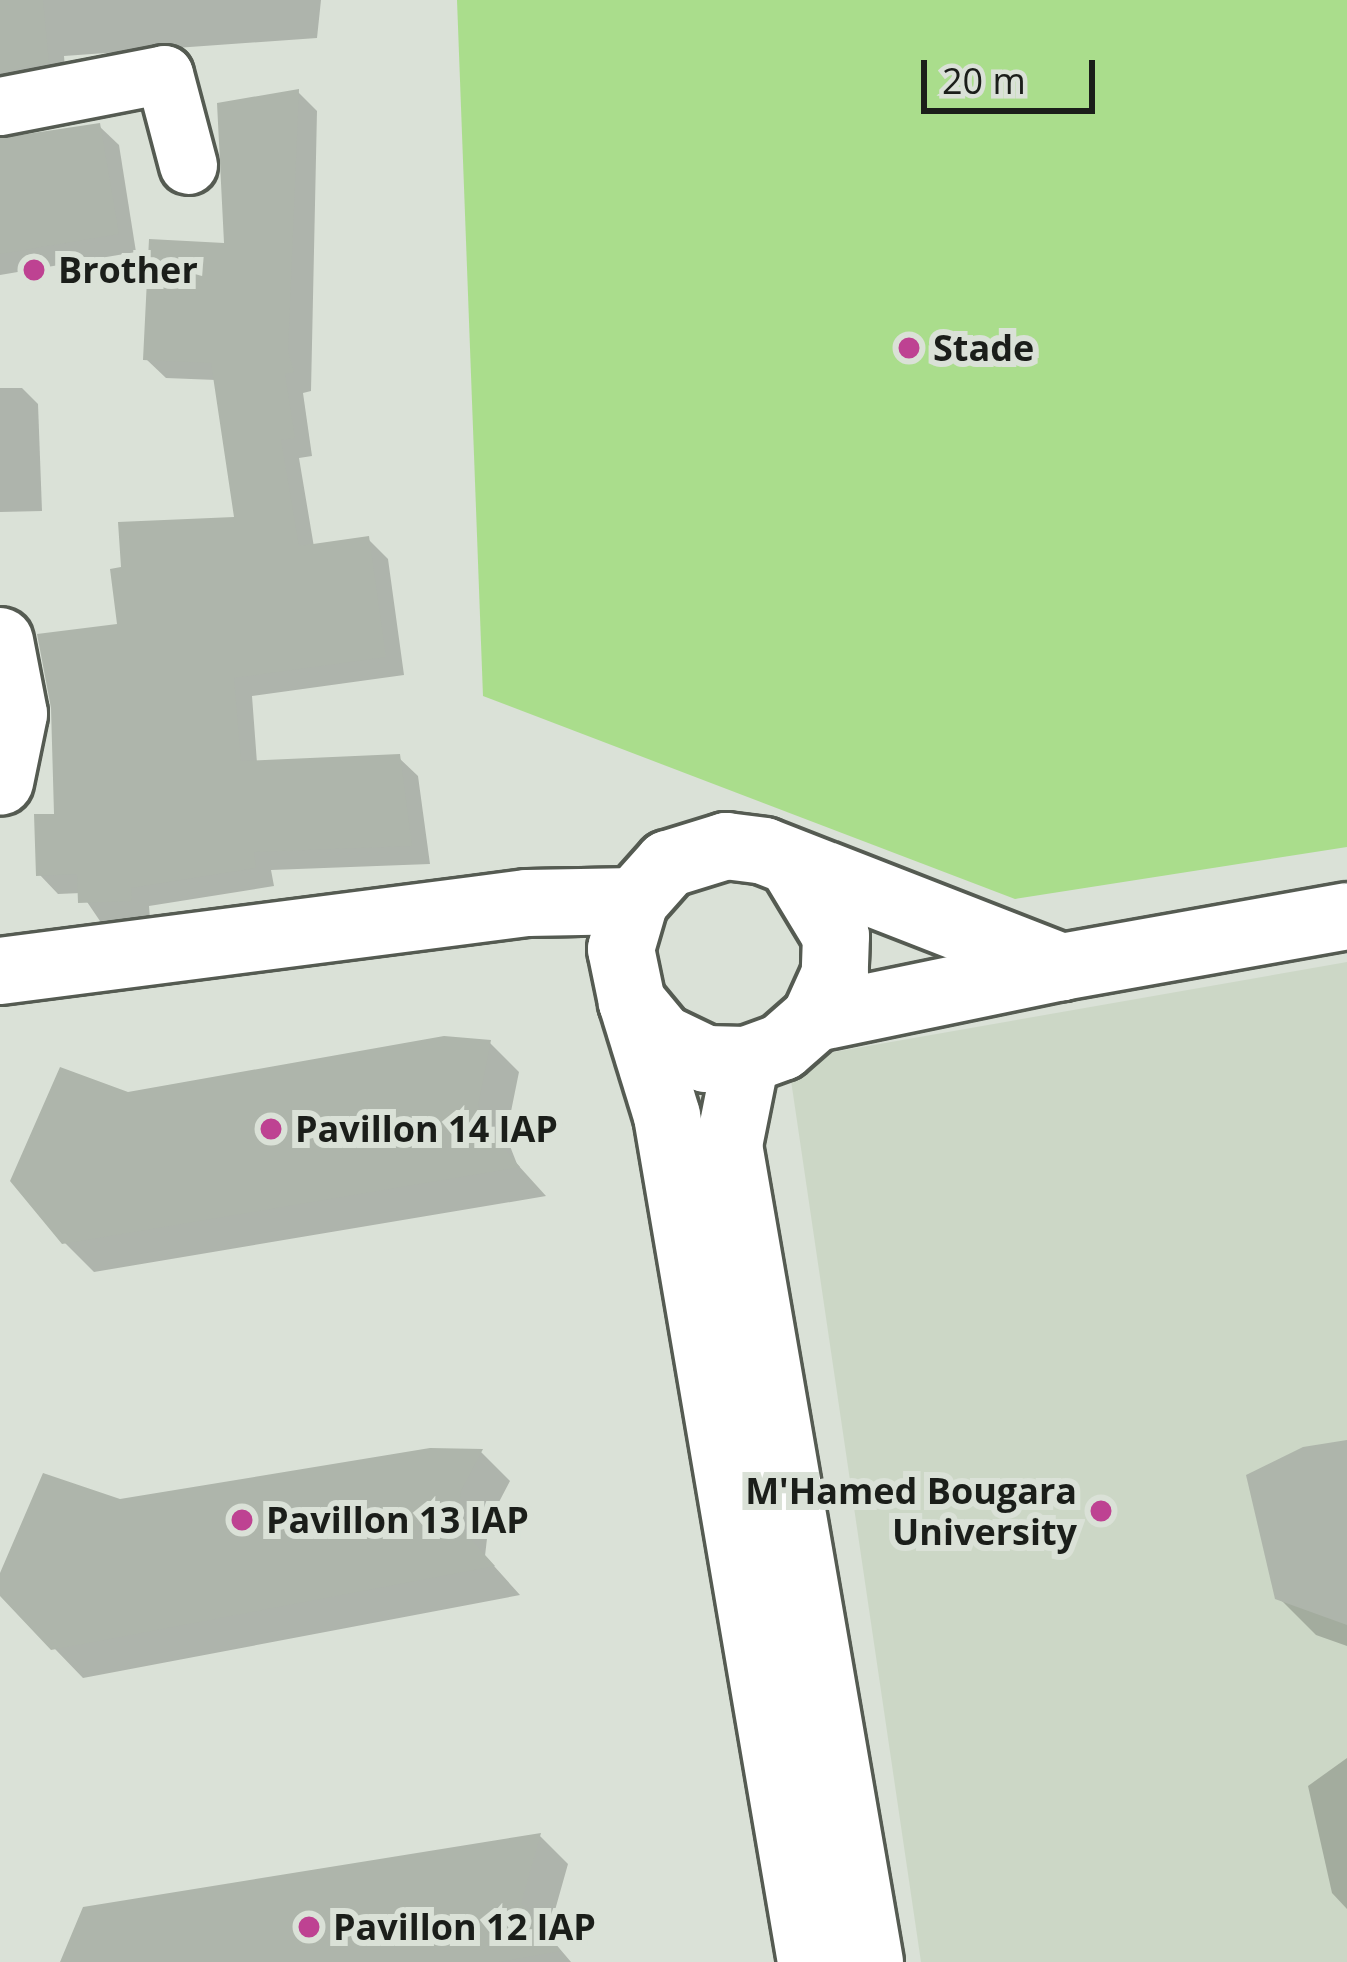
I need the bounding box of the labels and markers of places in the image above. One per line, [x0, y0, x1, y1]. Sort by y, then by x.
place label: Brother [58, 248, 198, 292]
marker: Brother [21, 257, 47, 283]
place label: Stade [933, 326, 1034, 370]
marker: Stade [896, 335, 922, 361]
place label: Pavillon 14 IAP [295, 1107, 558, 1151]
marker: Pavillon 14 IAP [258, 1116, 284, 1142]
place label: M'Hamed Bougara University [745, 1468, 1077, 1553]
place label: Pavillon 13 IAP [266, 1498, 529, 1542]
marker: M'Hamed Bougara University [1088, 1498, 1114, 1524]
marker: Pavillon 13 IAP [229, 1507, 255, 1533]
place label: Pavillon 12 IAP [333, 1905, 596, 1949]
marker: Pavillon 12 IAP [296, 1914, 322, 1940]

